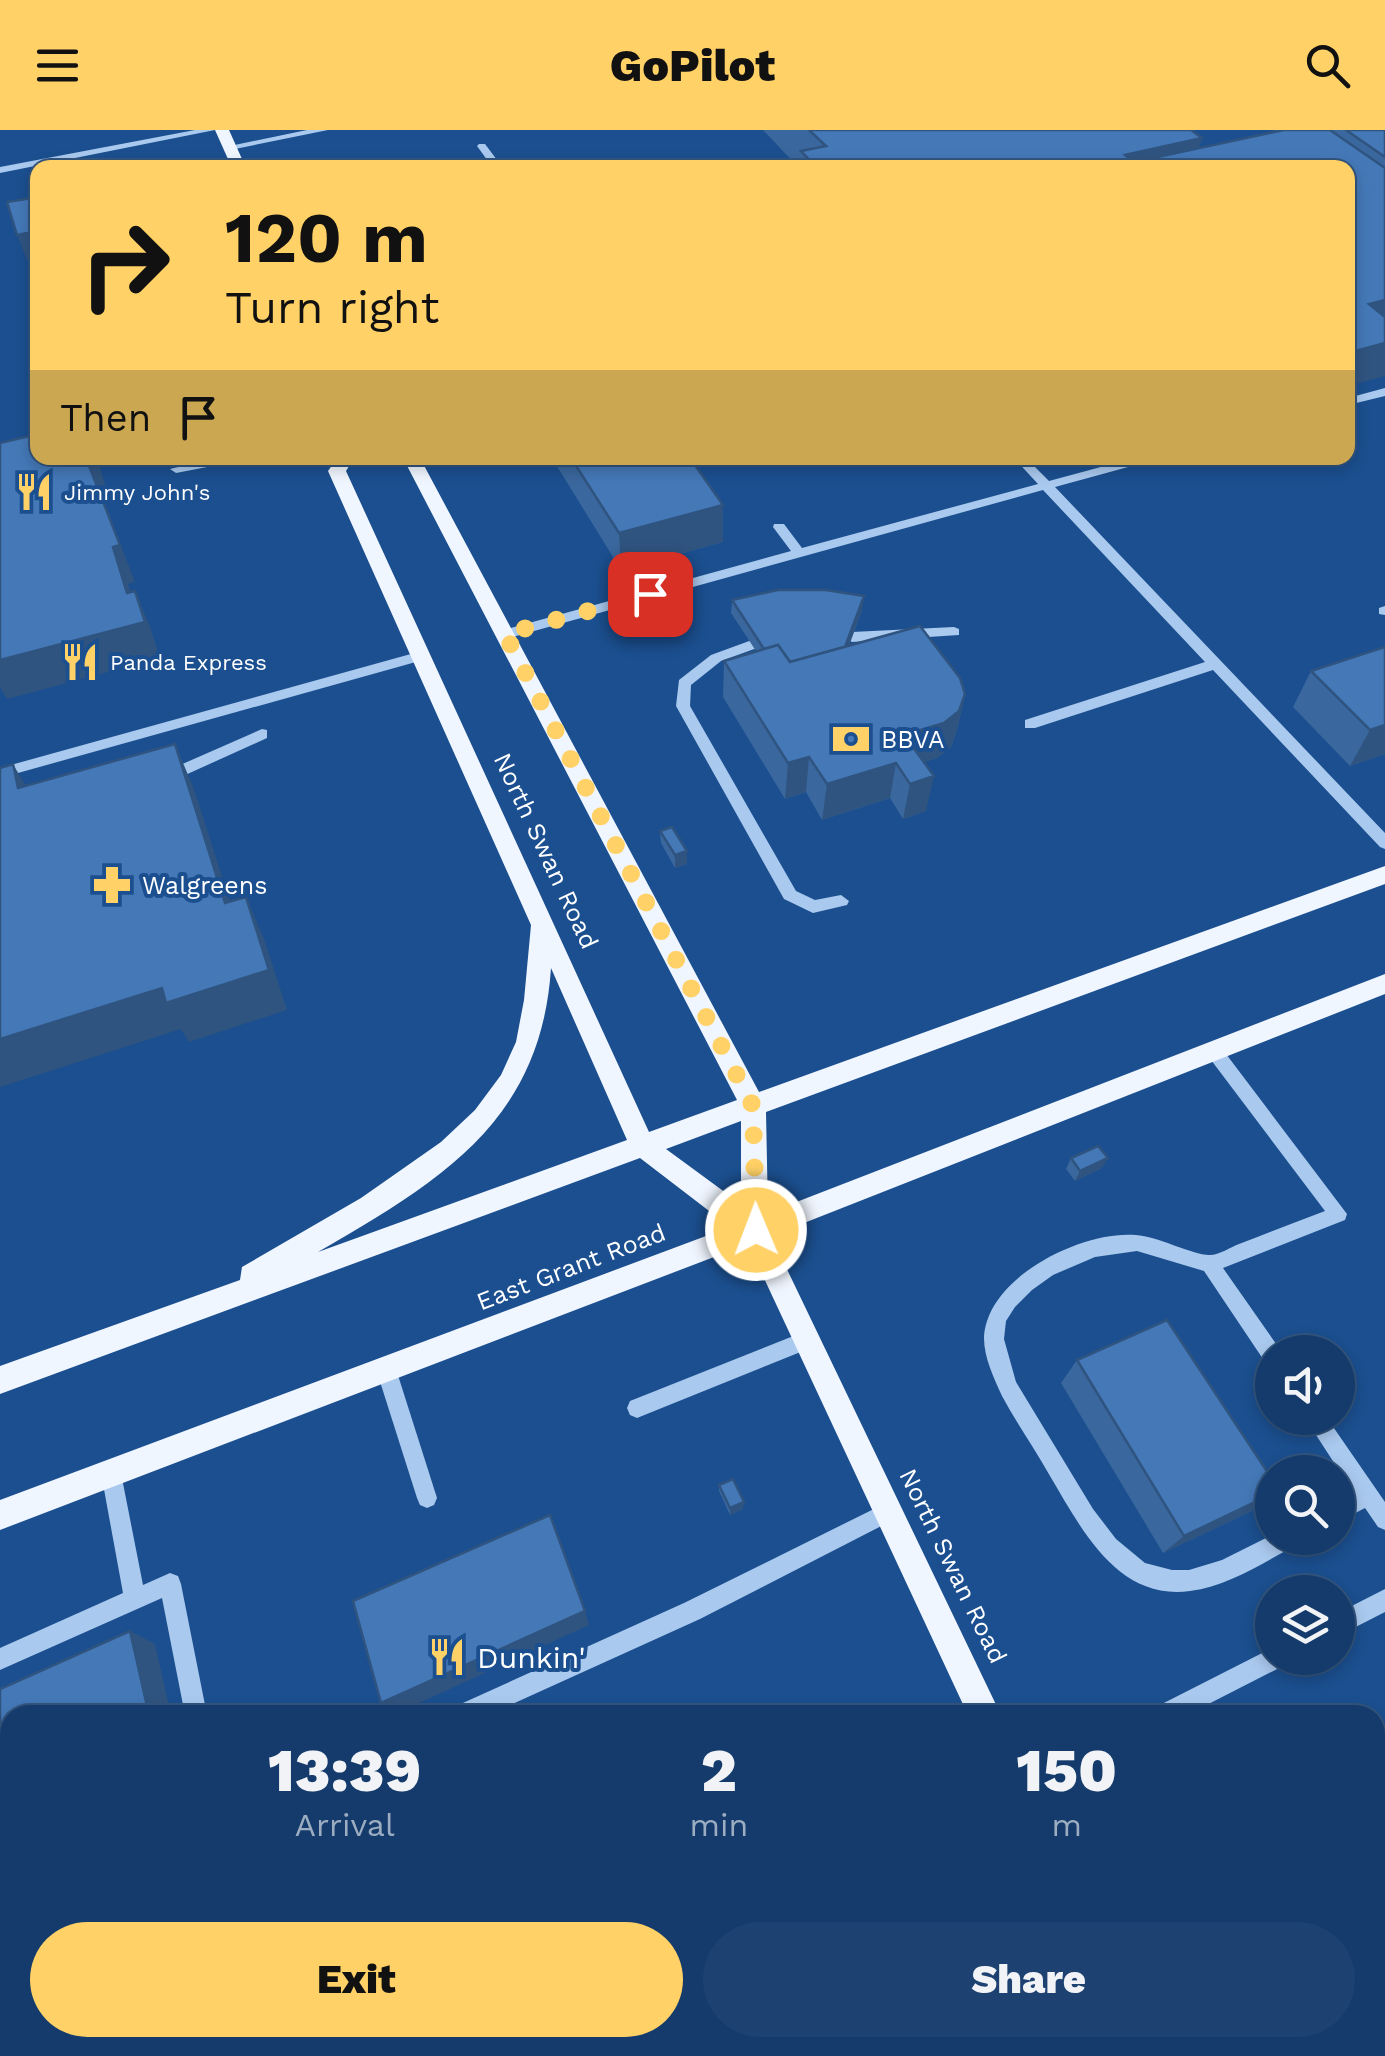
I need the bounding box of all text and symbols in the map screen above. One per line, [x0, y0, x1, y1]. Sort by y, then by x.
icon: menu [30, 38, 85, 93]
icon: search [1300, 38, 1355, 93]
text: GoPilot [610, 39, 775, 92]
text: 120 m [225, 197, 428, 279]
icon: right [60, 200, 190, 330]
text: Turn right [225, 281, 439, 334]
icon: arrive [171, 390, 226, 445]
text: Then [60, 396, 151, 440]
restaurant icon: Jimmy John's [13, 471, 55, 513]
place label: Jimmy John's [64, 480, 210, 505]
pin [608, 552, 693, 637]
icon: arrive [623, 567, 678, 622]
restaurant icon: Panda Express [59, 641, 101, 683]
place label: Panda Express [110, 650, 267, 675]
bank icon: BBVA [830, 718, 872, 760]
place label: BBVA [881, 725, 945, 754]
street label: North Swan Road [488, 748, 604, 954]
pharmacy icon: Walgreens [91, 864, 133, 906]
place label: Walgreens [142, 871, 267, 900]
position arrow [704, 1178, 808, 1282]
street label: East Grant Road [473, 1218, 669, 1316]
map controls [1255, 1335, 1355, 1675]
button: sound [1255, 1335, 1355, 1435]
button: search [1255, 1455, 1355, 1555]
street label: North Swan Road [893, 1464, 1013, 1668]
button: layers [1255, 1575, 1355, 1675]
restaurant icon: Dunkin' [426, 1636, 468, 1678]
place label: Dunkin' [477, 1640, 586, 1675]
text: 13:39 [268, 1735, 422, 1806]
text: 2 [701, 1735, 737, 1806]
text: 150 [1016, 1735, 1117, 1806]
text: Arrival [295, 1806, 395, 1844]
text: min [689, 1806, 748, 1844]
text: m [1051, 1806, 1082, 1844]
button: Exit [30, 1922, 683, 2037]
button: Share [703, 1922, 1355, 2037]

